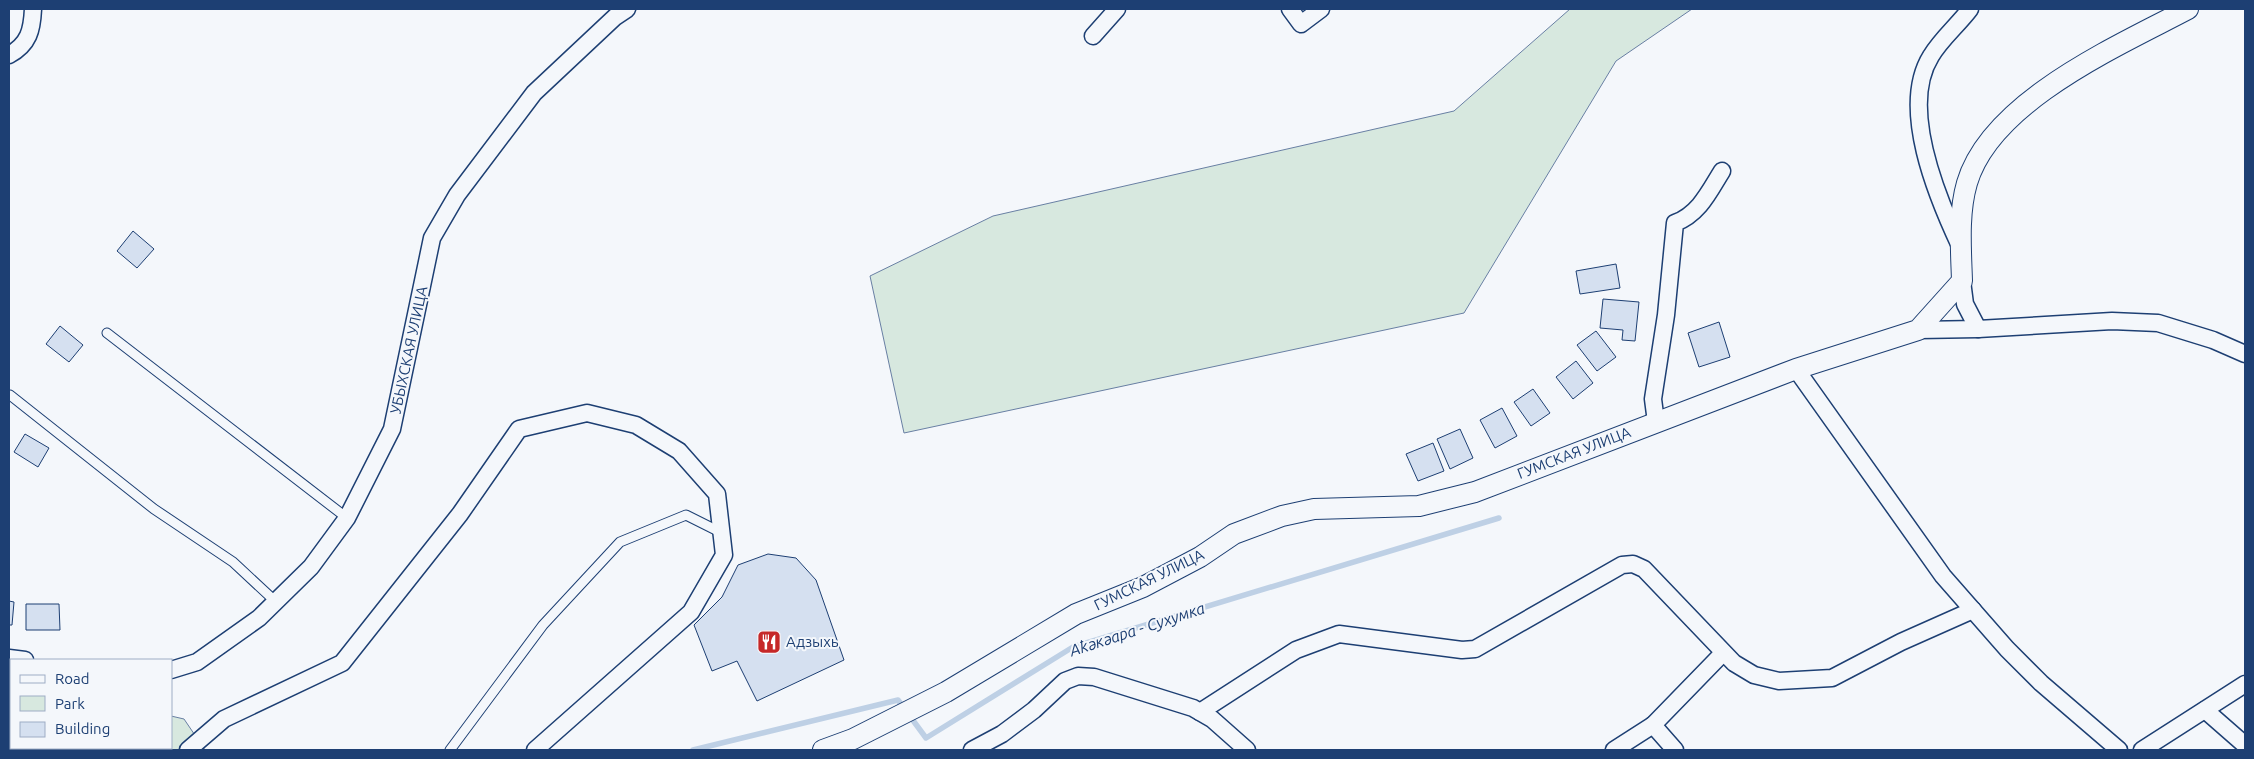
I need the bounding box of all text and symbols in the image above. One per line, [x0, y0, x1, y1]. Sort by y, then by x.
street label: УБЫХСКАЯ УЛИЦА [387, 284, 430, 415]
street label: ГУМСКАЯ УЛИЦА [1515, 423, 1633, 482]
street label: ГУМСКАЯ УЛИЦА [1091, 545, 1207, 614]
water label: Аҟәкәара - Сухумка [1066, 599, 1207, 660]
restaurant icon: Адзыхь [756, 629, 782, 655]
place label: Адзыхь [786, 633, 839, 650]
legend [10, 659, 172, 749]
text: Road [55, 670, 90, 687]
text: Park [55, 695, 85, 712]
text: Building [55, 720, 110, 737]

